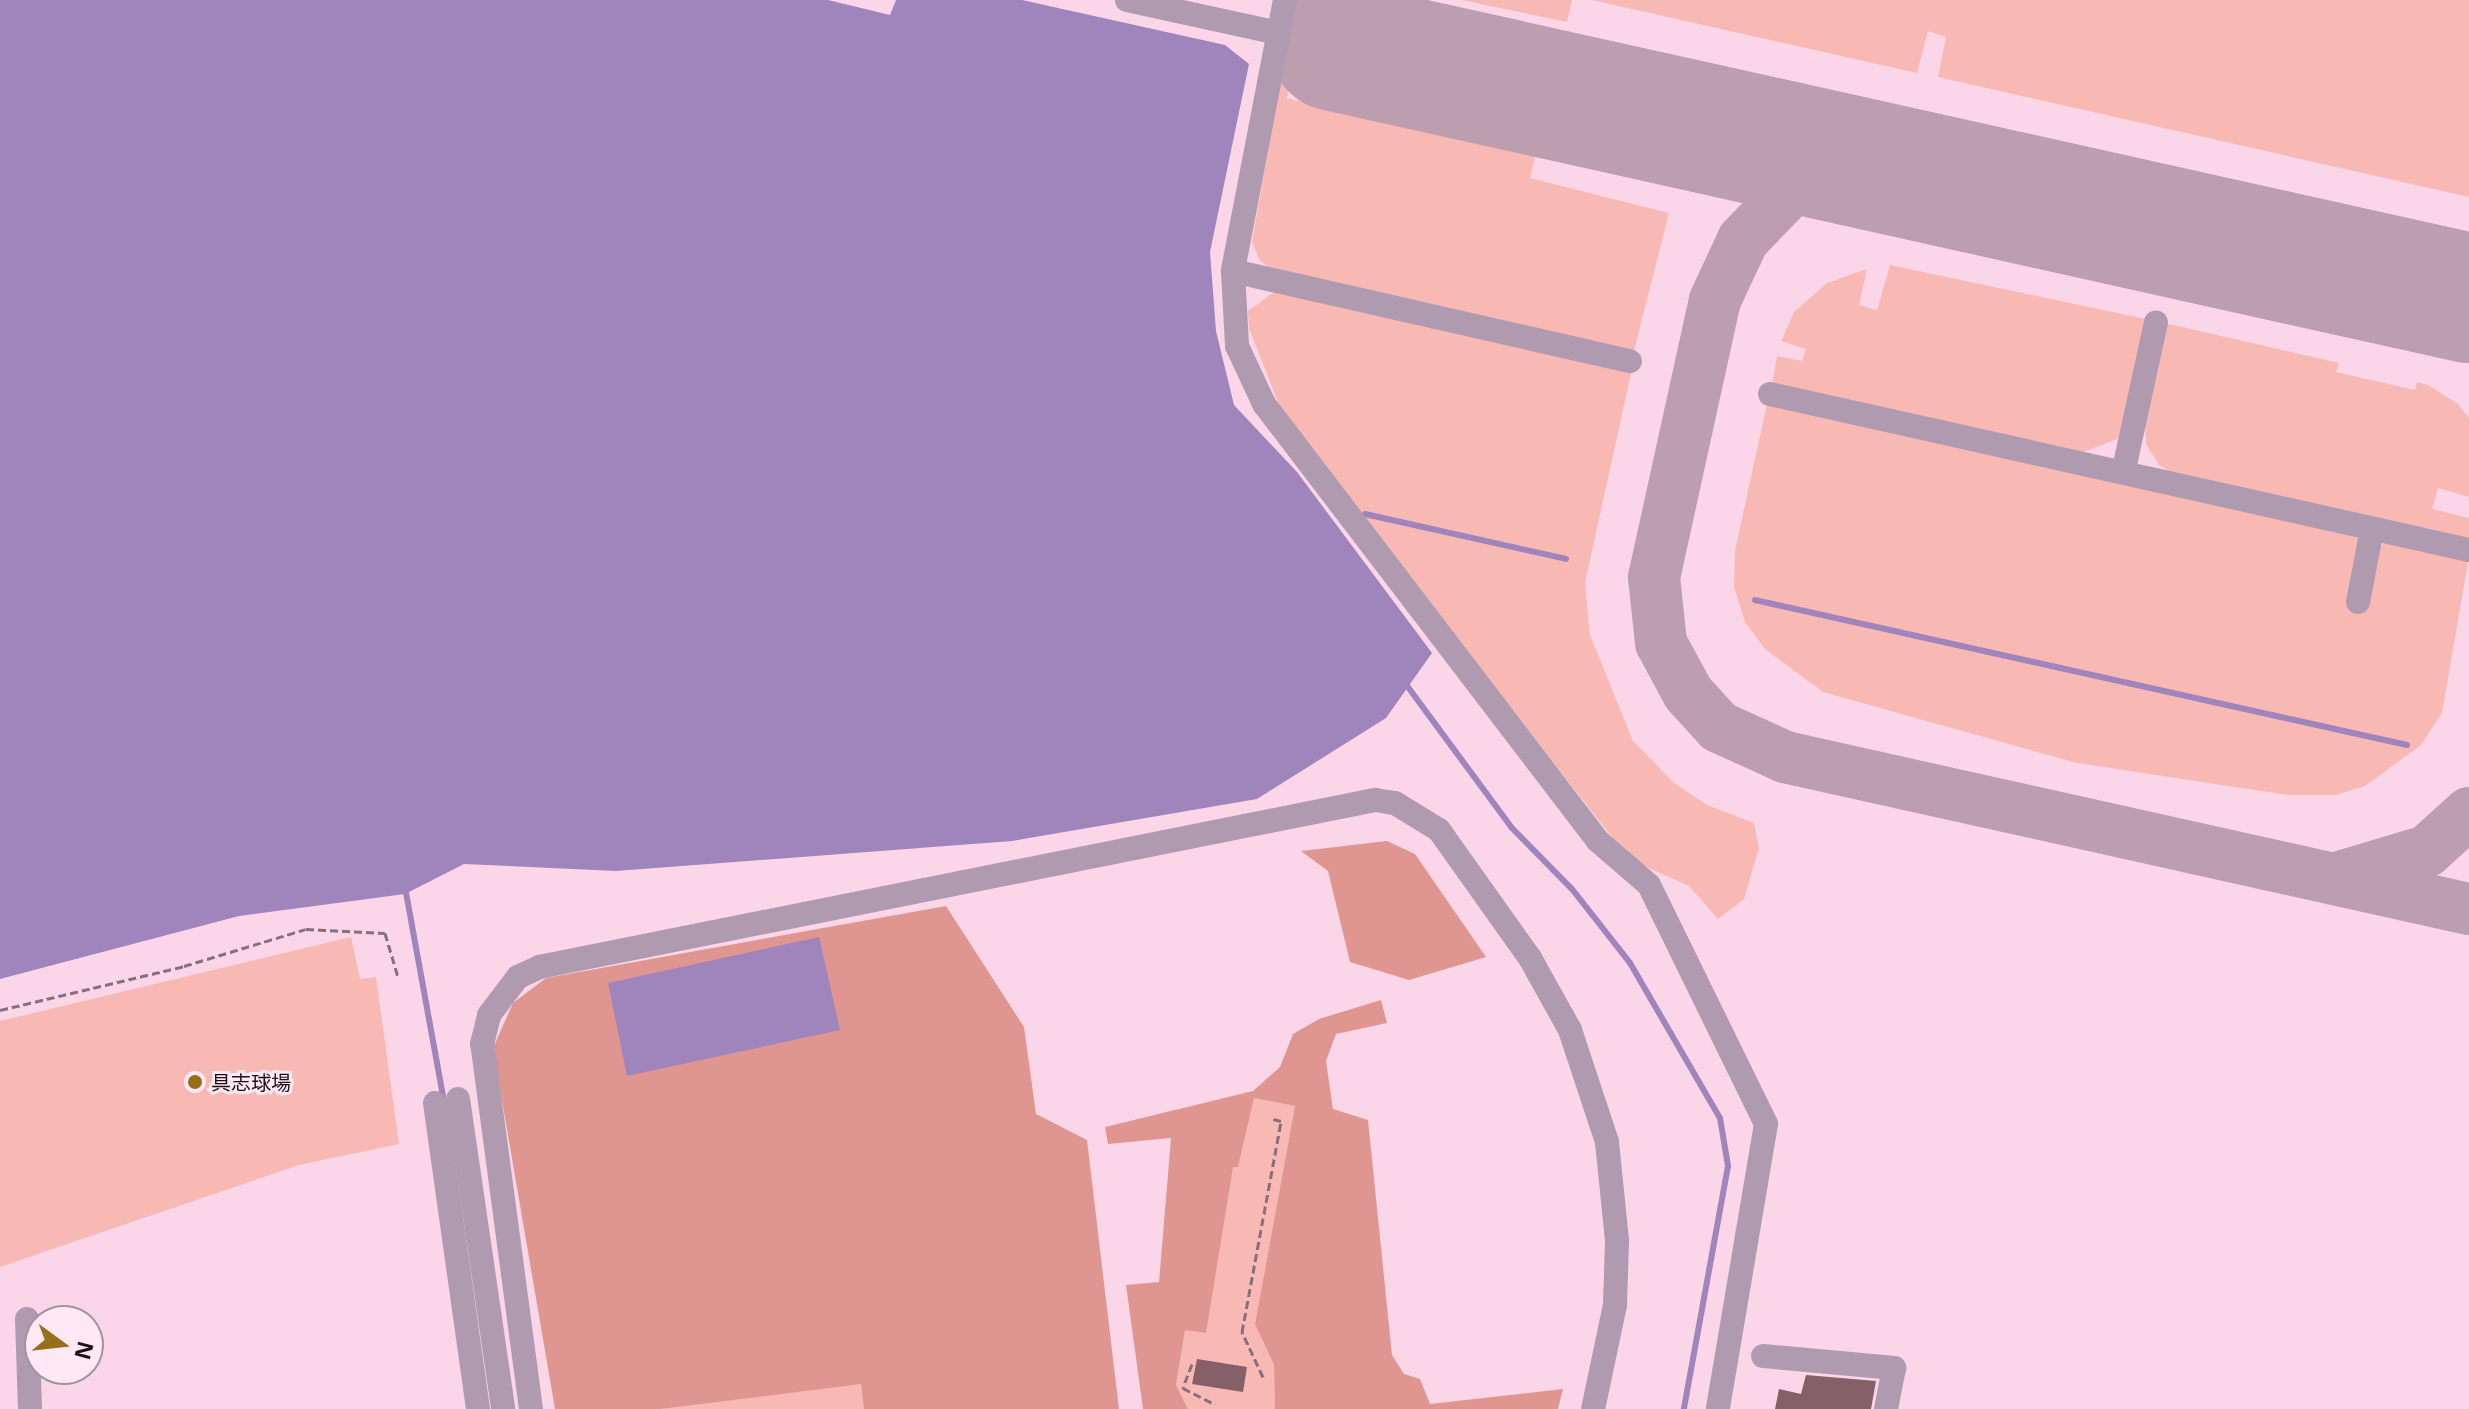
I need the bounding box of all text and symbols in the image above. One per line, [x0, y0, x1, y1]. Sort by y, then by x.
place label: 具志球場 [211, 1070, 291, 1094]
marker: 具志球場 [186, 1073, 204, 1091]
north arrow [24, 1305, 104, 1385]
text: N [68, 1338, 102, 1363]

